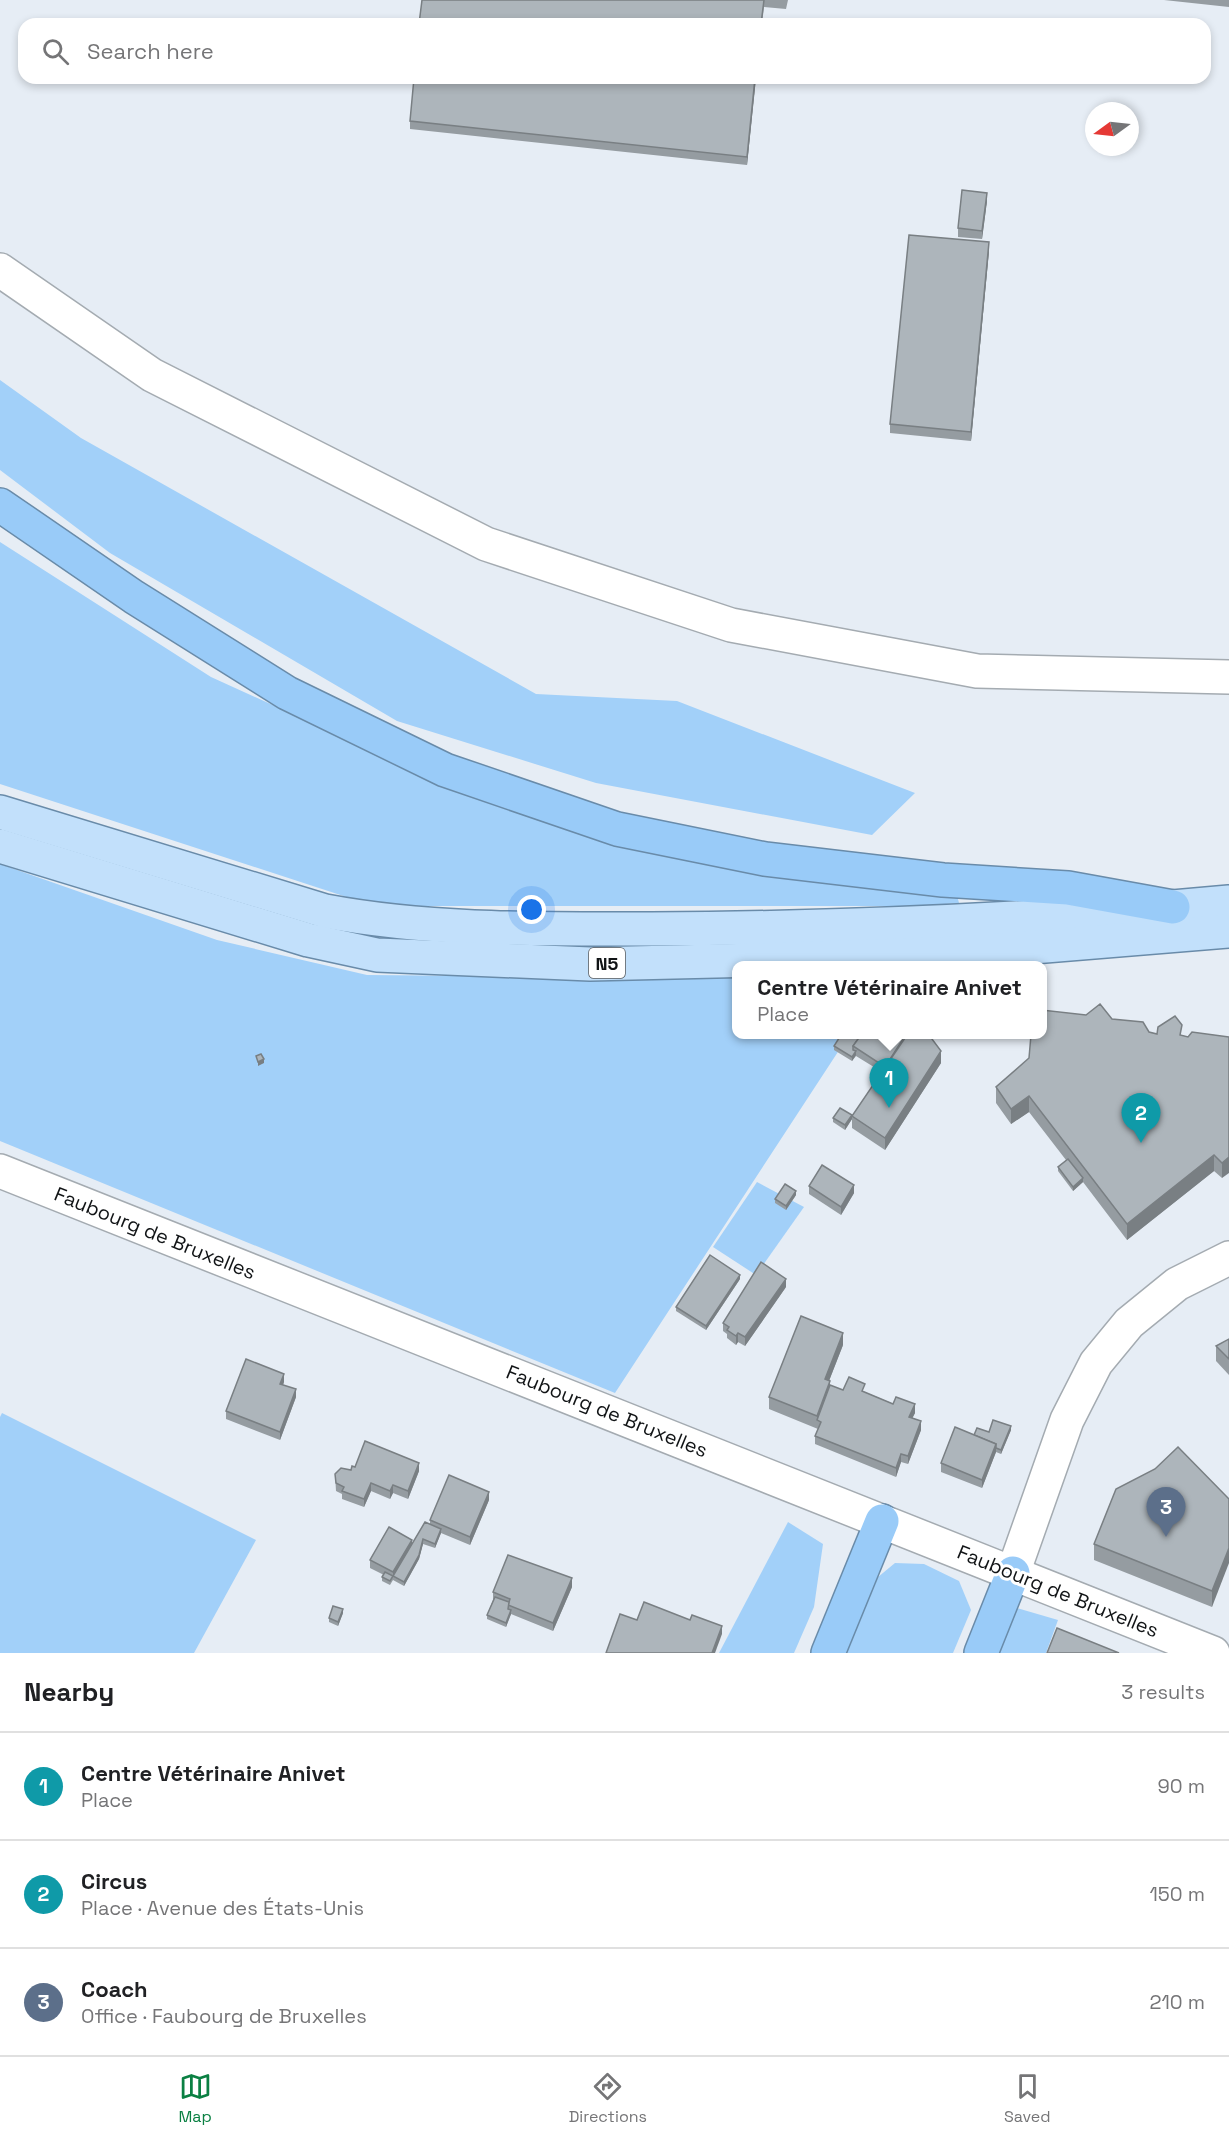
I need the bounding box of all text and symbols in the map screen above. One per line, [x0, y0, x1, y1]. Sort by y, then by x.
search box [18, 18, 1211, 84]
icon: search [39, 35, 72, 68]
text: Search here [87, 37, 214, 65]
north arrow [1085, 102, 1139, 156]
your location [517, 895, 546, 924]
road number: N5 [589, 948, 625, 978]
popup [732, 961, 1047, 1039]
text: Centre Vétérinaire Anivet [757, 973, 1022, 1001]
text: Place [757, 1001, 809, 1027]
pin: 1 [870, 1058, 908, 1108]
pin: 2 [1122, 1094, 1160, 1143]
street label: Faubourg de Bruxelles [51, 1181, 259, 1285]
street label: Faubourg de Bruxelles [503, 1359, 711, 1463]
pin: 3 [1146, 1488, 1186, 1537]
street label: Faubourg de Bruxelles [954, 1539, 1162, 1643]
text: Nearby [24, 1675, 114, 1709]
text: 3 results [1121, 1679, 1205, 1705]
text: Centre Vétérinaire Anivet [81, 1759, 346, 1787]
text: 1 [39, 1773, 48, 1799]
text: 90 m [1158, 1773, 1205, 1799]
text: Place [81, 1787, 133, 1813]
text: Circus [81, 1867, 147, 1895]
text: 2 [38, 1881, 49, 1907]
text: 150 m [1150, 1881, 1205, 1907]
text: Place · Avenue des États-Unis [81, 1895, 364, 1921]
text: Coach [81, 1975, 148, 2003]
text: 3 [37, 1989, 50, 2015]
text: 210 m [1149, 1989, 1205, 2015]
text: Office · Faubourg de Bruxelles [81, 2003, 367, 2029]
tab: Map [178, 2070, 212, 2127]
tab: Directions [569, 2070, 647, 2127]
tab: Saved [1004, 2070, 1051, 2127]

